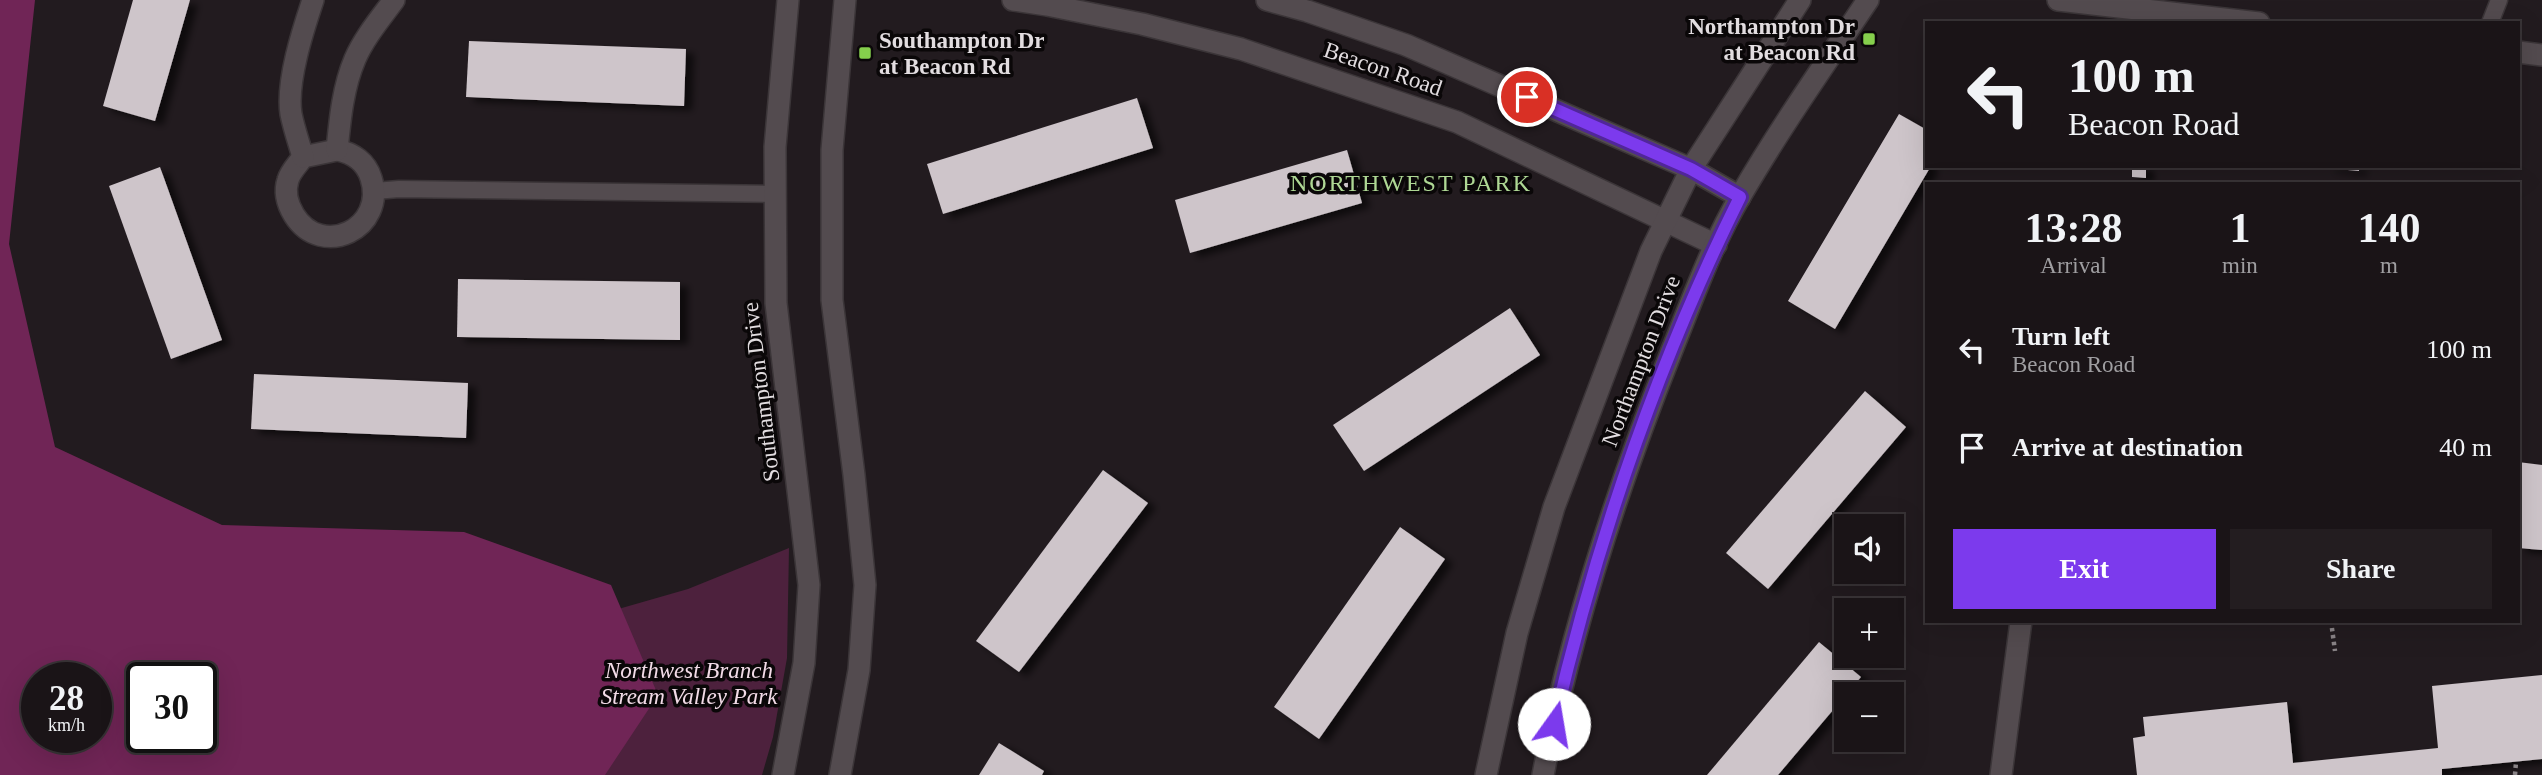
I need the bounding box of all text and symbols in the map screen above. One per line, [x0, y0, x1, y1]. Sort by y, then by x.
place label: Northampton Dr at Beacon Rd [1688, 14, 1855, 65]
place label: Southampton Dr at Beacon Rd [879, 28, 1045, 79]
marker: Northampton Dr at Beacon Rd [1861, 31, 1877, 47]
street label: Beacon Road [1321, 37, 1446, 101]
marker: Southampton Dr at Beacon Rd [857, 45, 873, 61]
text: 100 m [2068, 48, 2195, 103]
icon: left [1953, 49, 2044, 140]
pin [1497, 67, 1557, 127]
icon: arrive [1508, 78, 1546, 116]
text: Beacon Road [2068, 106, 2240, 142]
district label: NORTHWEST PARK [1290, 170, 1532, 196]
text: 13:28 [2025, 205, 2123, 251]
text: 1 [2229, 205, 2250, 251]
text: 140 [2357, 205, 2420, 251]
text: Arrival [2040, 253, 2107, 278]
text: min [2222, 253, 2258, 278]
text: m [2380, 253, 2398, 278]
street label: Northampton Drive [1597, 272, 1685, 450]
street label: Southampton Drive [738, 301, 784, 483]
text: Turn left [2012, 322, 2110, 351]
icon: left [1953, 331, 1991, 369]
text: 100 m [2426, 335, 2492, 364]
text: Beacon Road [2012, 352, 2135, 377]
icon: arrive [1953, 429, 1991, 467]
text: Arrive at destination [2012, 433, 2243, 462]
text: 40 m [2439, 433, 2492, 462]
map controls [1834, 514, 1904, 752]
button: sound [1834, 514, 1904, 584]
button: Exit [1953, 529, 2216, 609]
button: Share [2230, 529, 2492, 609]
button: + [1834, 598, 1904, 668]
park label: Northwest Branch Stream Valley Park [601, 658, 778, 709]
speed limit sign: 30 [126, 662, 217, 753]
text: 28 [49, 679, 84, 718]
button: − [1834, 682, 1904, 752]
position arrow [1517, 687, 1591, 761]
text: km/h [48, 715, 85, 735]

